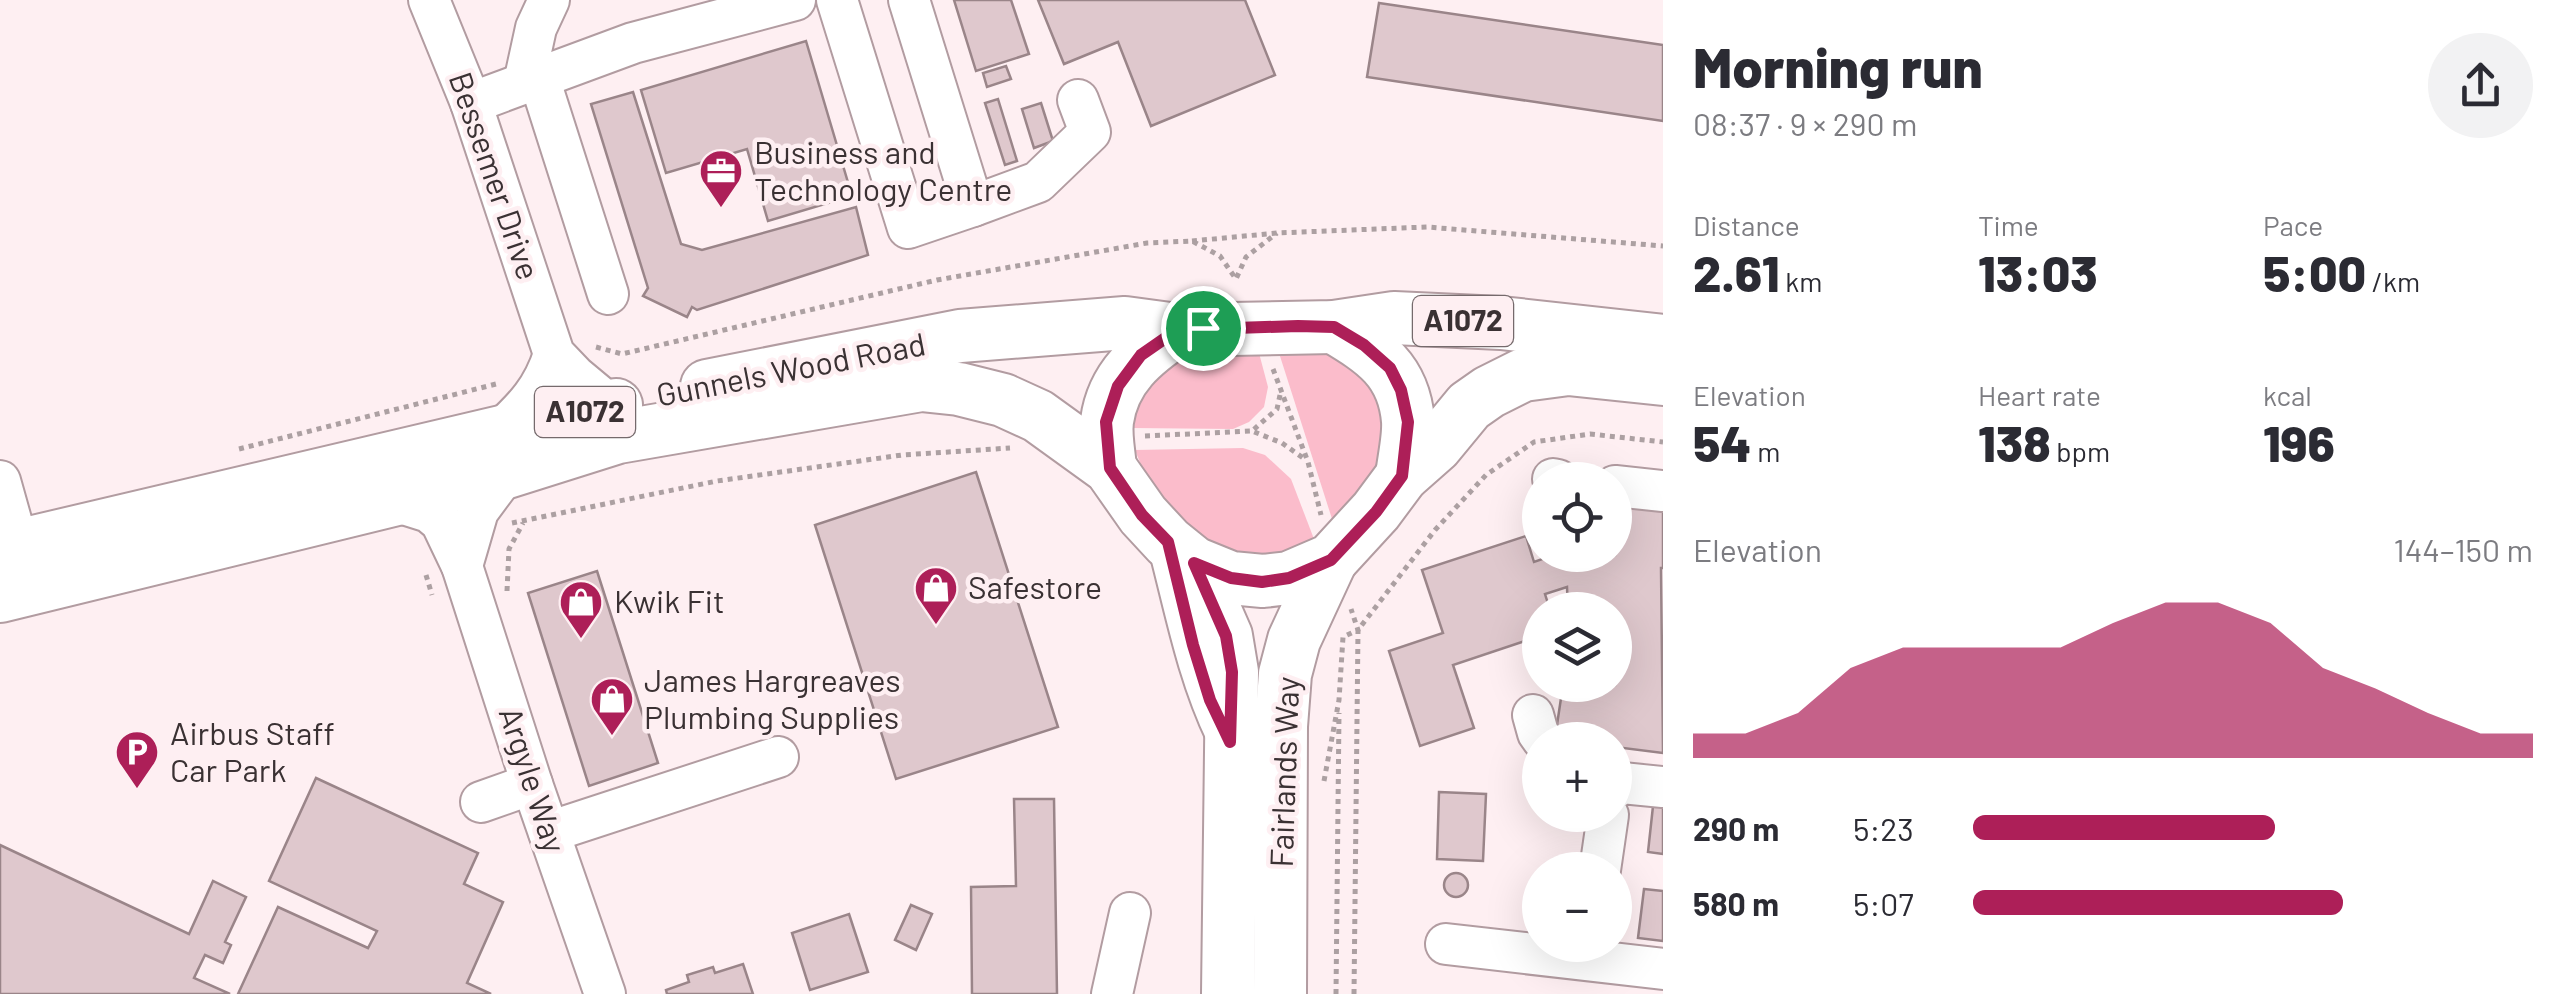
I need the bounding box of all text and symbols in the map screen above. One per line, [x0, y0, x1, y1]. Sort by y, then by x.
text: Morning run [1693, 33, 1983, 99]
button: share [2428, 33, 2533, 138]
street label: Bessemer Drive [443, 67, 549, 284]
text: 08:37 · 9 × 290 m [1693, 104, 1917, 142]
place label: Business and Technology Centre [754, 132, 1012, 207]
office icon: Business and Technology Centre [698, 148, 744, 209]
text: Distance [1693, 208, 1800, 242]
text: Time [1978, 208, 2039, 242]
text: Pace [2263, 208, 2323, 242]
text: 2.61 [1693, 242, 1780, 302]
text: 13:03 [1978, 242, 2098, 302]
text: 5:00 [2263, 242, 2366, 302]
text: km [1780, 264, 1822, 298]
text: /km [2366, 264, 2420, 298]
pin [1161, 286, 1246, 371]
road number: A1072 [1413, 296, 1513, 346]
icon: arrive [1176, 301, 1231, 356]
street label: Gunnels Wood Road [653, 323, 928, 413]
text: Elevation [1693, 378, 1806, 412]
text: Heart rate [1978, 378, 2101, 412]
text: kcal [2263, 378, 2312, 412]
road number: A1072 [535, 387, 635, 437]
text: 54 [1693, 412, 1752, 472]
text: 138 [1978, 412, 2051, 472]
text: 196 [2263, 412, 2335, 472]
text: m [1752, 434, 1780, 468]
text: bpm [2051, 434, 2110, 468]
map controls [1522, 462, 1632, 962]
button: locate [1522, 462, 1632, 572]
text: Elevation [1693, 530, 1822, 568]
text: 144–150 m [2394, 530, 2533, 568]
shop icon: Safestore [913, 565, 959, 626]
place label: Safestore [968, 567, 1102, 605]
shop icon: Kwik Fit [558, 579, 604, 640]
place label: Kwik Fit [614, 581, 725, 619]
button: layers [1522, 592, 1632, 702]
place label: James Hargreaves Plumbing Supplies [644, 660, 901, 735]
shop icon: James Hargreaves Plumbing Supplies [589, 676, 635, 737]
street label: Fairlands Way [1261, 676, 1305, 868]
street label: Argyle Way [493, 702, 575, 857]
place label: Airbus Staff Car Park [170, 713, 335, 788]
button: + [1522, 722, 1632, 832]
parking icon: Airbus Staff Car Park [114, 729, 160, 790]
text: 290 m [1693, 809, 1779, 847]
text: 5:23 [1853, 809, 1914, 847]
button: − [1522, 852, 1632, 962]
text: 580 m [1693, 884, 1779, 922]
text: 5:07 [1853, 884, 1914, 922]

